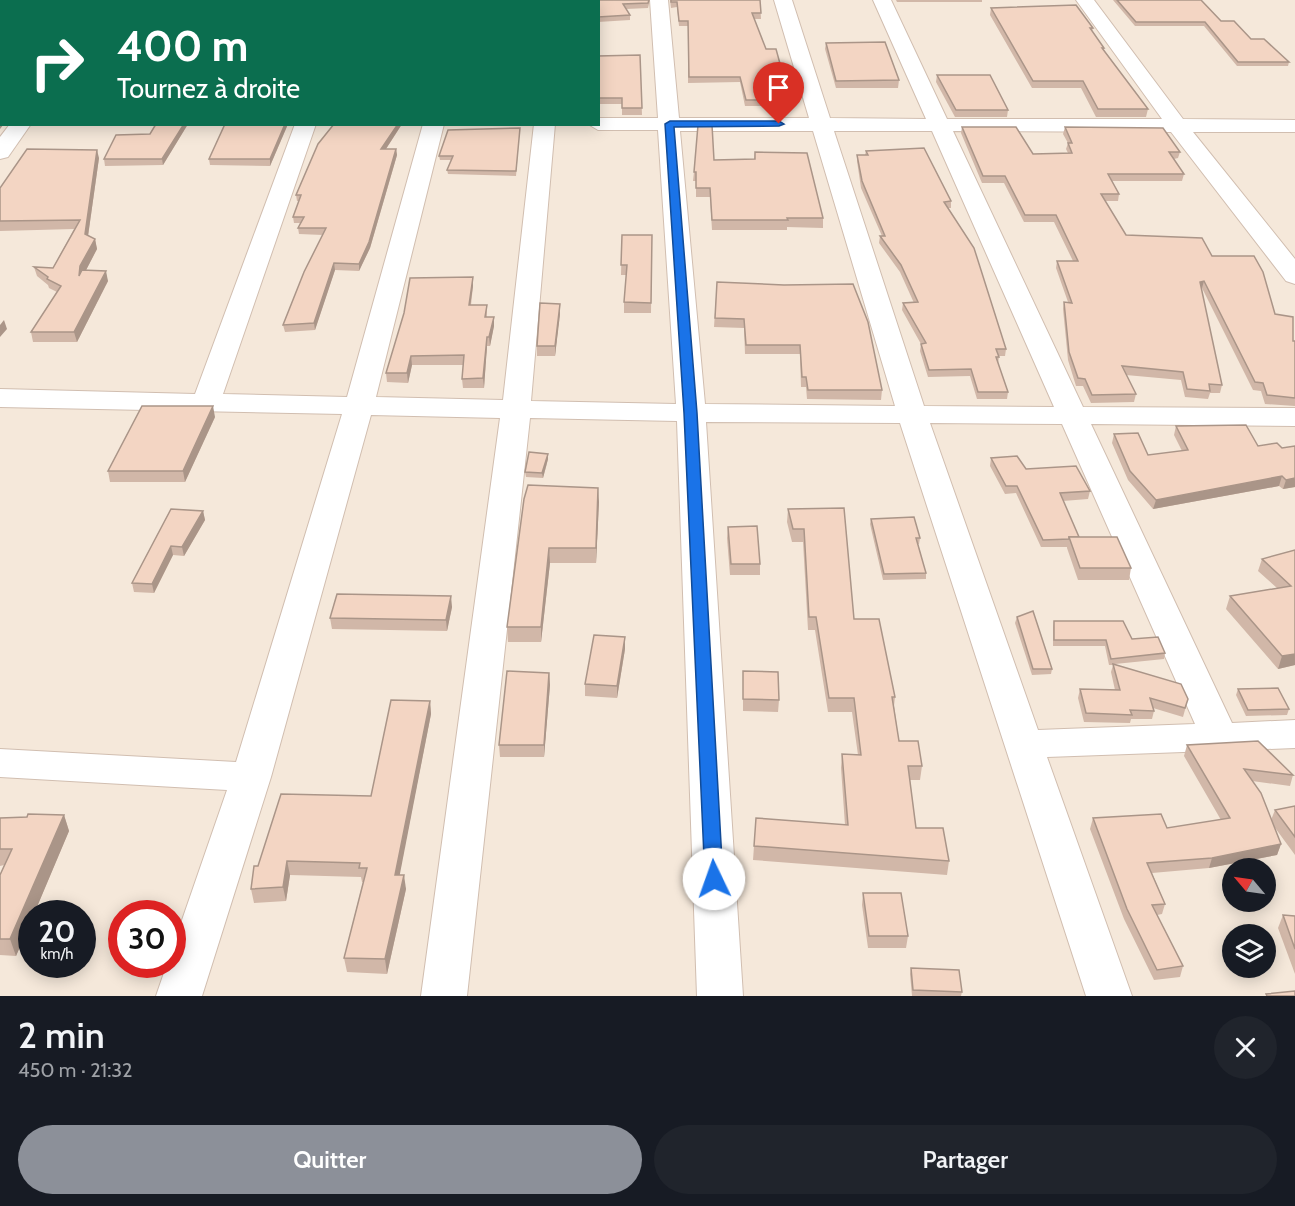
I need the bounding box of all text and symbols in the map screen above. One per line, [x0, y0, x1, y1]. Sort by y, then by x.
text: 400 m [117, 20, 248, 72]
icon: right [18, 24, 96, 102]
pin [753, 62, 804, 124]
icon: arrive [762, 71, 795, 104]
text: Tournez à droite [117, 72, 300, 105]
position arrow [682, 847, 746, 911]
north arrow [1222, 858, 1276, 912]
map controls [1222, 858, 1276, 978]
speed limit sign: 30 [108, 900, 186, 978]
text: 20 [38, 913, 76, 950]
button: layers [1222, 924, 1276, 978]
text: km/h [41, 945, 73, 963]
text: 2 min [18, 1013, 105, 1057]
button: close [1214, 1016, 1277, 1079]
text: 450 m · 21:32 [18, 1058, 133, 1082]
button: Quitter [18, 1125, 642, 1194]
button: Partager [654, 1125, 1277, 1194]

